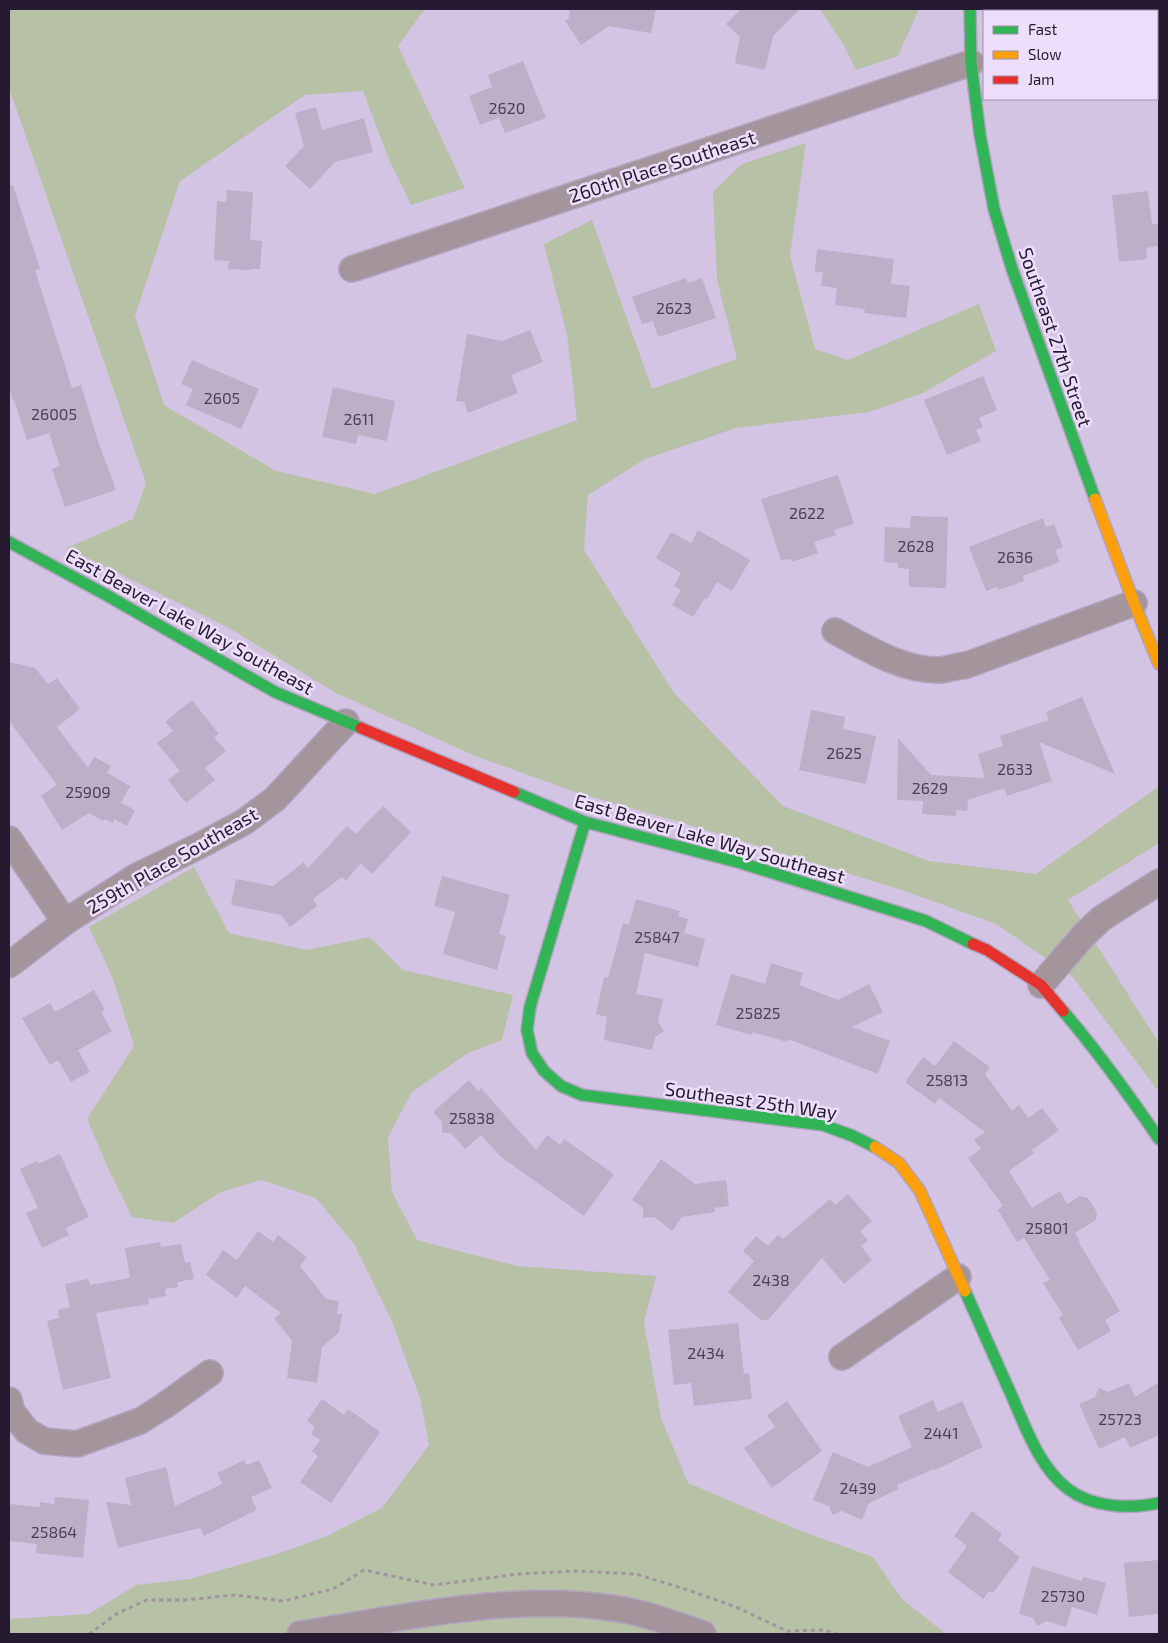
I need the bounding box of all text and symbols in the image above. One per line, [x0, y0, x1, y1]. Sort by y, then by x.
legend [983, 10, 1158, 100]
text: Fast [1028, 20, 1058, 38]
text: Slow [1028, 45, 1062, 63]
text: Jam [1028, 70, 1054, 88]
house number: 2620 [489, 98, 525, 117]
street label: 260th Place Southeast [566, 125, 758, 207]
street label: Southeast 27th Street [1015, 244, 1097, 430]
house number: 2623 [656, 298, 692, 317]
house number: 2605 [204, 388, 240, 407]
house number: 26005 [31, 404, 77, 423]
house number: 2611 [344, 409, 374, 428]
house number: 2622 [789, 503, 825, 522]
house number: 2628 [898, 536, 934, 555]
street label: East Beaver Lake Way Southeast [62, 543, 318, 699]
house number: 2636 [997, 547, 1033, 566]
house number: 2625 [826, 743, 862, 762]
house number: 2633 [997, 759, 1033, 778]
house number: 2629 [912, 778, 948, 797]
house number: 25909 [65, 782, 111, 801]
street label: East Beaver Lake Way Southeast [572, 788, 848, 888]
street label: 259th Place Southeast [83, 802, 261, 918]
house number: 25847 [634, 927, 680, 946]
house number: 25825 [736, 1003, 780, 1022]
house number: 25813 [926, 1070, 968, 1089]
street label: Southeast 25th Way [663, 1077, 839, 1123]
house number: 25838 [449, 1108, 495, 1127]
house number: 25801 [1025, 1218, 1069, 1237]
house number: 2438 [752, 1270, 790, 1289]
house number: 2434 [687, 1343, 725, 1362]
house number: 25723 [1098, 1409, 1142, 1428]
house number: 2441 [923, 1423, 959, 1442]
house number: 2439 [840, 1478, 876, 1497]
house number: 25864 [31, 1522, 77, 1541]
house number: 25730 [1041, 1586, 1085, 1605]

